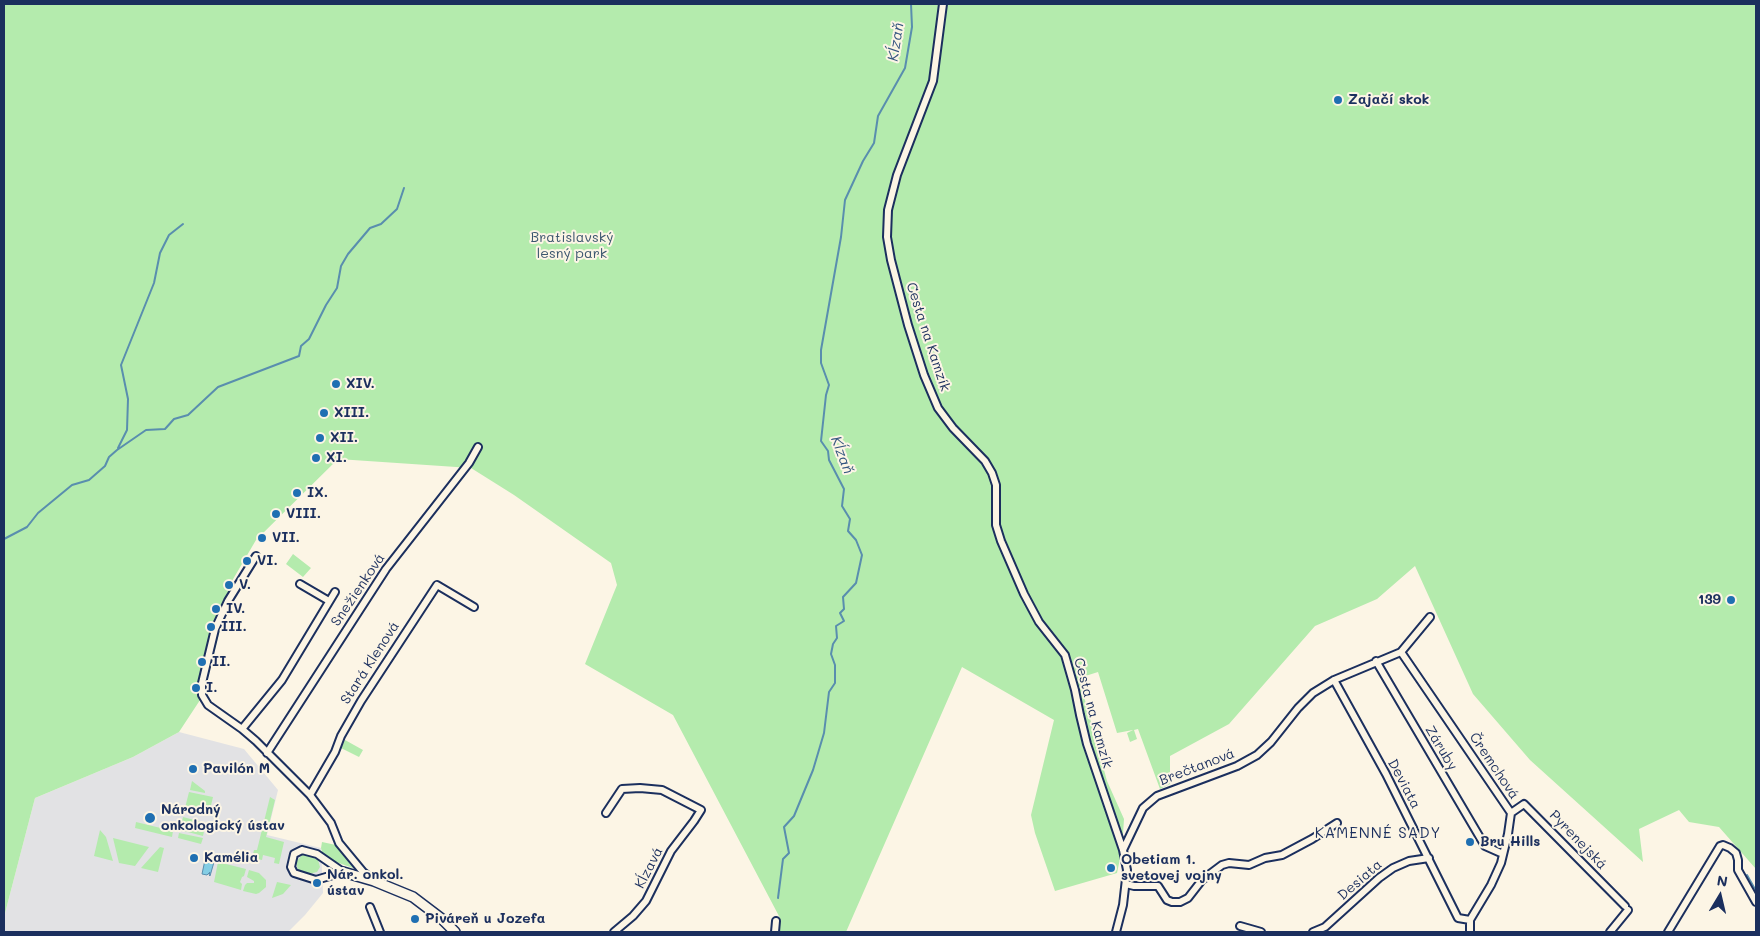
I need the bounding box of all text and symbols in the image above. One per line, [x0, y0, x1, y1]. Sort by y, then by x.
water label: Kĺzaň [884, 21, 908, 63]
place label: Zajačí skok [1348, 92, 1429, 108]
marker: Zajačí skok [1332, 94, 1344, 106]
park label: Bratislavský lesný park [531, 230, 613, 262]
street label: Cesta na Kamzík [902, 280, 954, 394]
place label: XIV. [346, 376, 375, 392]
marker: XIV. [330, 378, 342, 390]
place label: XIII. [334, 405, 369, 421]
marker: XIII. [318, 407, 330, 419]
place label: XII. [330, 430, 358, 446]
marker: XII. [314, 432, 326, 444]
water label: Kĺzaň [827, 434, 857, 476]
place label: XI. [326, 450, 347, 466]
marker: XI. [310, 452, 322, 464]
place label: IX. [307, 485, 328, 501]
marker: IX. [291, 487, 303, 499]
place label: VIII. [286, 506, 321, 522]
marker: VIII. [270, 508, 282, 520]
place label: VII. [272, 530, 300, 546]
marker: VII. [256, 532, 268, 544]
street label: Snežienková [328, 550, 388, 630]
place label: VI. [257, 553, 278, 569]
marker: VI. [241, 555, 253, 567]
place label: V. [239, 577, 251, 593]
marker: V. [223, 579, 235, 591]
place label: 139 [1698, 592, 1721, 608]
marker: 139 [1725, 594, 1737, 606]
place label: IV. [226, 601, 245, 617]
marker: IV. [210, 603, 222, 615]
street label: Stará Klenová [337, 618, 403, 708]
place label: III. [221, 619, 247, 635]
marker: III. [205, 621, 217, 633]
place label: II. [212, 654, 231, 670]
marker: II. [196, 656, 208, 668]
street label: Cesta na Kamzík [1070, 656, 1116, 770]
place label: I. [206, 680, 217, 696]
marker: I. [190, 682, 202, 694]
street label: Záruby [1421, 723, 1461, 773]
street label: Čremchová [1466, 729, 1522, 803]
street label: Brečtanová [1157, 745, 1237, 789]
street label: Deviata [1384, 756, 1424, 812]
place label: Pavilón M [203, 761, 270, 777]
marker: Pavilón M [187, 763, 199, 775]
place label: Národný onkologický ústav [161, 802, 285, 834]
street label: Pyrenejská [1546, 807, 1610, 873]
marker: Národný onkologický ústav [143, 811, 157, 825]
district label: KAMENNÉ SADY [1313, 824, 1443, 842]
place label: Bru Hills [1480, 834, 1540, 850]
marker: Bru Hills [1464, 836, 1476, 848]
street label: Kĺzavá [632, 845, 666, 891]
place label: Kamélia [204, 850, 258, 866]
marker: Kamélia [188, 852, 200, 864]
place label: Obetiam 1. svetovej vojny [1121, 852, 1222, 884]
street label: Desiata [1334, 856, 1386, 904]
marker: Obetiam 1. svetovej vojny [1105, 862, 1117, 874]
place label: Nár. onkol. ústav [327, 867, 404, 900]
text: N [1716, 870, 1729, 891]
north arrow [1695, 871, 1745, 921]
marker: Nár. onkol. ústav [311, 877, 323, 889]
place label: Piváreň u Jozefa [425, 911, 545, 927]
marker: Piváreň u Jozefa [409, 913, 421, 925]

